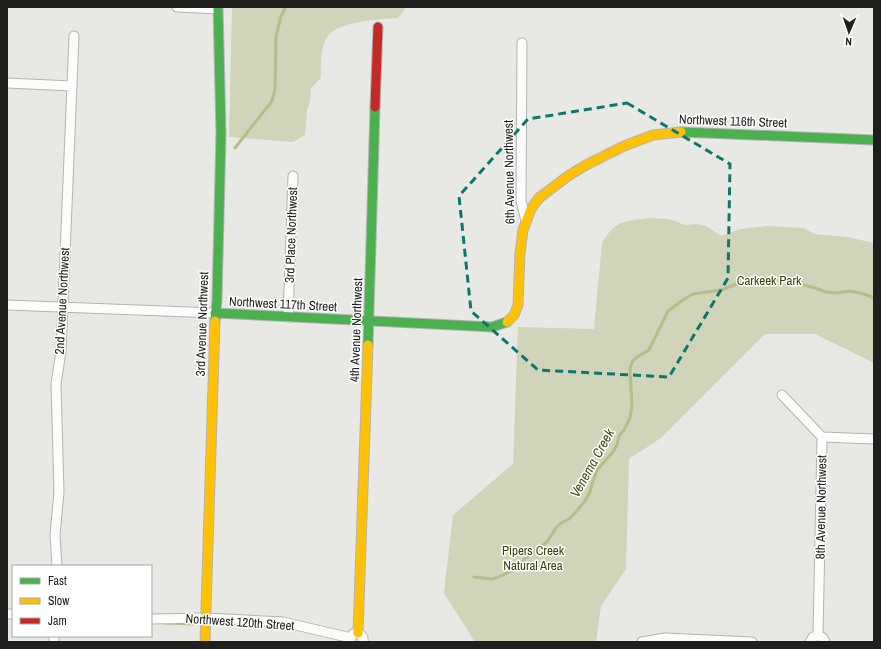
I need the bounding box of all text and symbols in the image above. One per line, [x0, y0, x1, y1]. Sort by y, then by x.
north arrow [829, 12, 869, 52]
text: N [845, 35, 852, 49]
street label: Northwest 116th Street [679, 111, 787, 131]
street label: 6th Avenue Northwest [500, 120, 518, 224]
street label: 3rd Place Northwest [281, 187, 301, 283]
street label: 2nd Avenue Northwest [51, 247, 73, 355]
street label: 3rd Avenue Northwest [192, 271, 212, 377]
park label: Carkeek Park [737, 272, 802, 289]
street label: 4th Avenue Northwest [346, 278, 366, 382]
street label: Northwest 117th Street [228, 293, 338, 315]
water label: Venema Creek [566, 424, 619, 501]
street label: 8th Avenue Northwest [812, 455, 830, 559]
park label: Pipers Creek Natural Area [502, 542, 565, 574]
legend [12, 565, 152, 637]
text: Fast [48, 573, 67, 589]
text: Slow [48, 593, 70, 609]
street label: Northwest 120th Street [185, 610, 295, 634]
text: Jam [48, 613, 67, 629]

